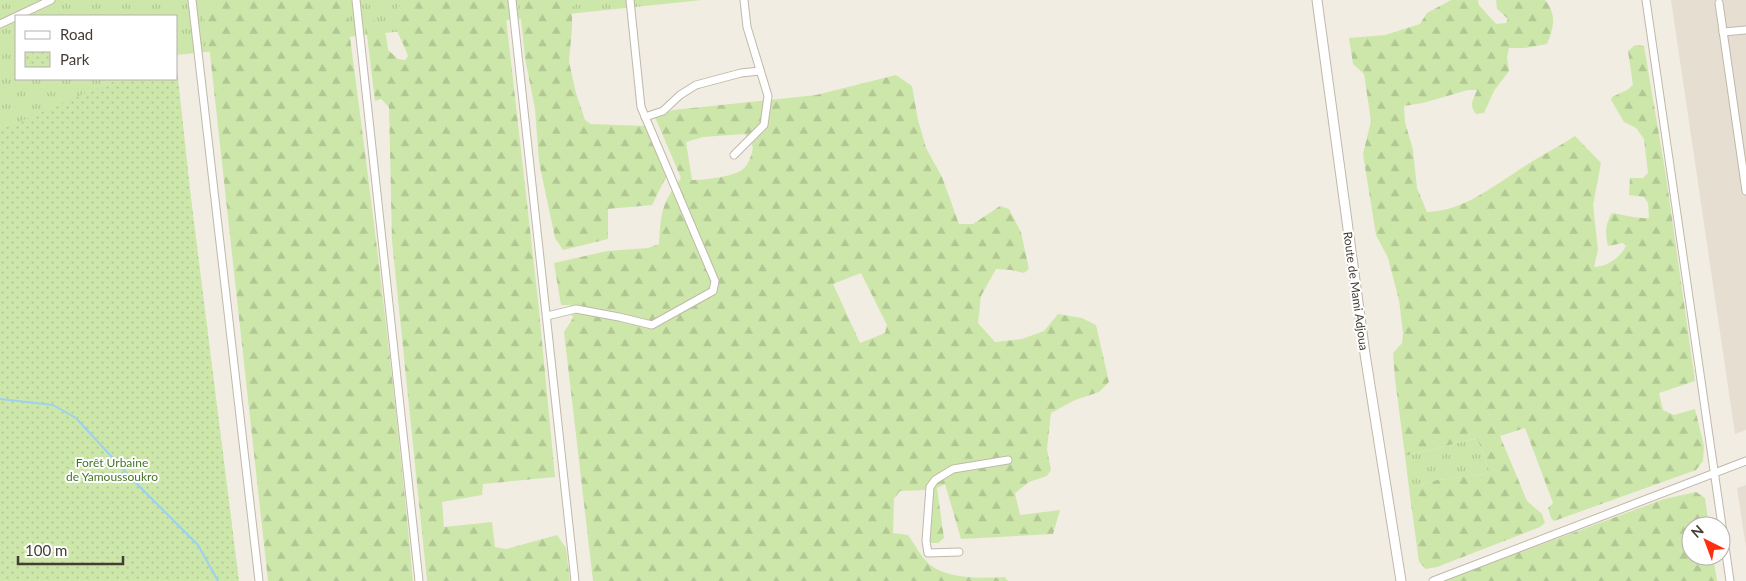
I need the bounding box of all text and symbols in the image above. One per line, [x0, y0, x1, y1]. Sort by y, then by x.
legend [15, 15, 178, 80]
text: Road [60, 25, 93, 43]
text: Park [60, 50, 90, 68]
street label: Route de Mami Adjoua [1340, 231, 1372, 351]
park label: Forêt Urbaine de Yamoussoukro [66, 455, 158, 484]
north arrow [1681, 516, 1731, 566]
text: N [1687, 521, 1707, 541]
scale bar [18, 534, 122, 566]
text: 100 m [25, 541, 67, 559]

